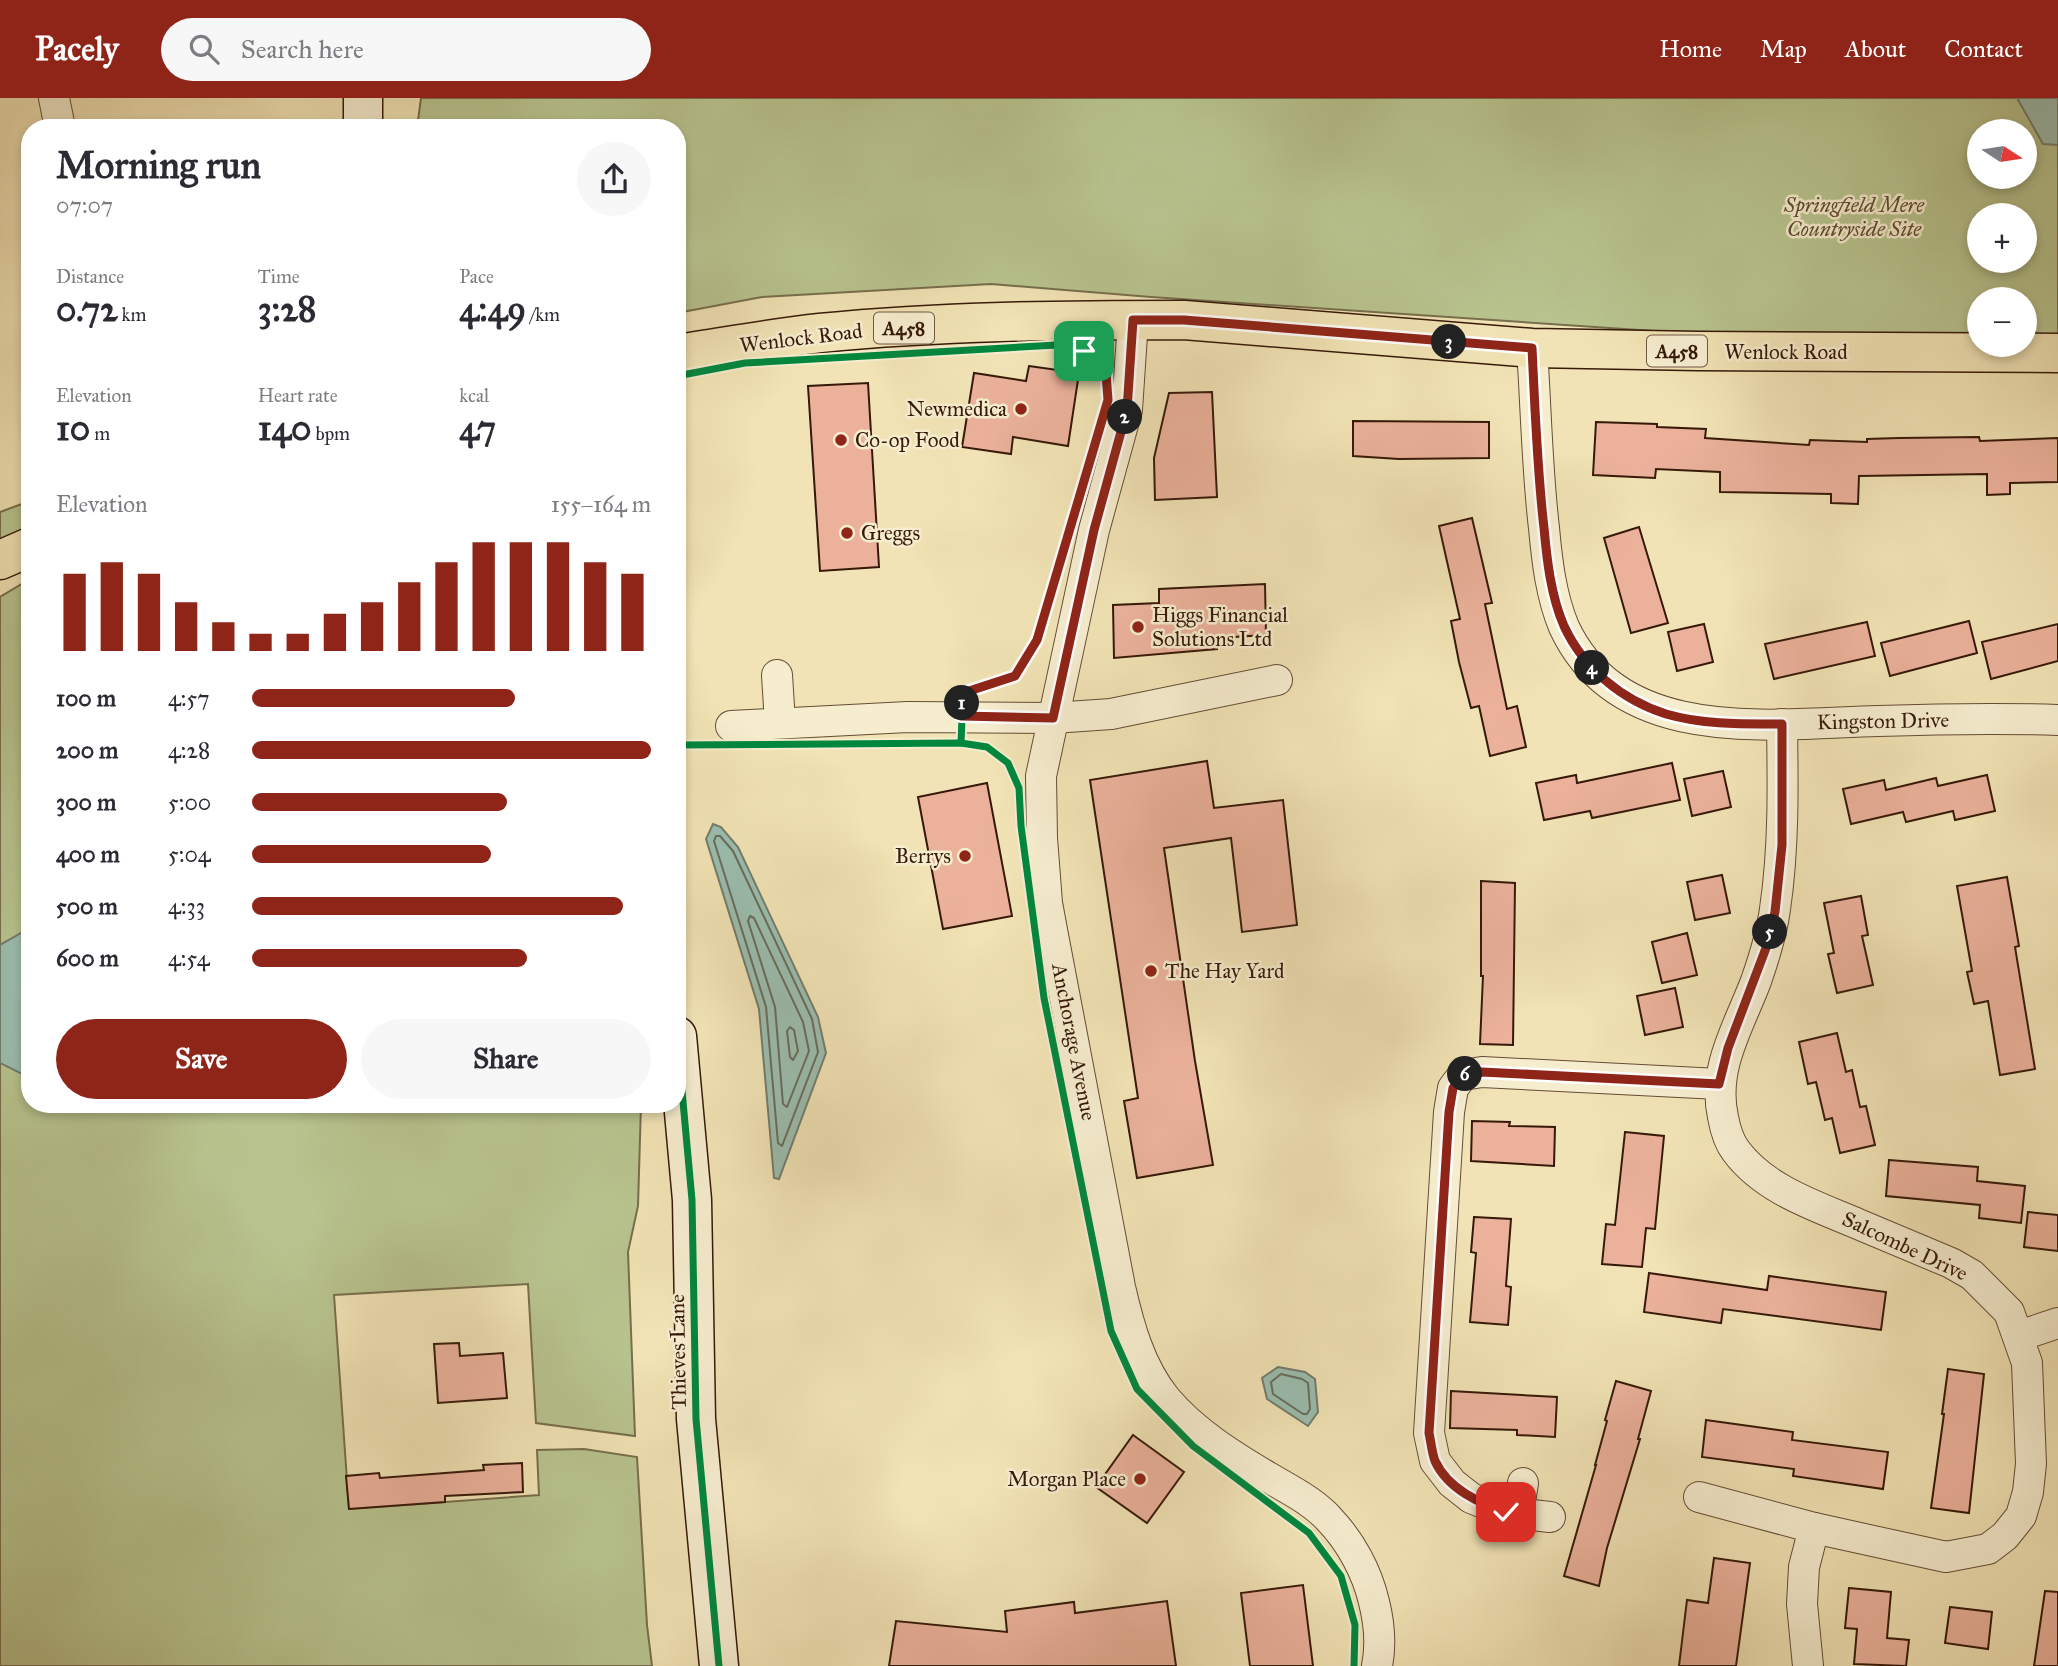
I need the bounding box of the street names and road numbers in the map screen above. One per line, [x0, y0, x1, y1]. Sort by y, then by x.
road number: A458 [874, 312, 934, 344]
street label: Wenlock Road [738, 318, 864, 358]
road number: A458 [1647, 336, 1707, 366]
street label: Wenlock Road [1724, 339, 1848, 365]
street label: Kingston Drive [1817, 707, 1950, 735]
street label: Anchorage Avenue [1046, 960, 1102, 1123]
street label: Salcombe Drive [1838, 1206, 1972, 1287]
street label: Thieves Lane [664, 1294, 692, 1410]

